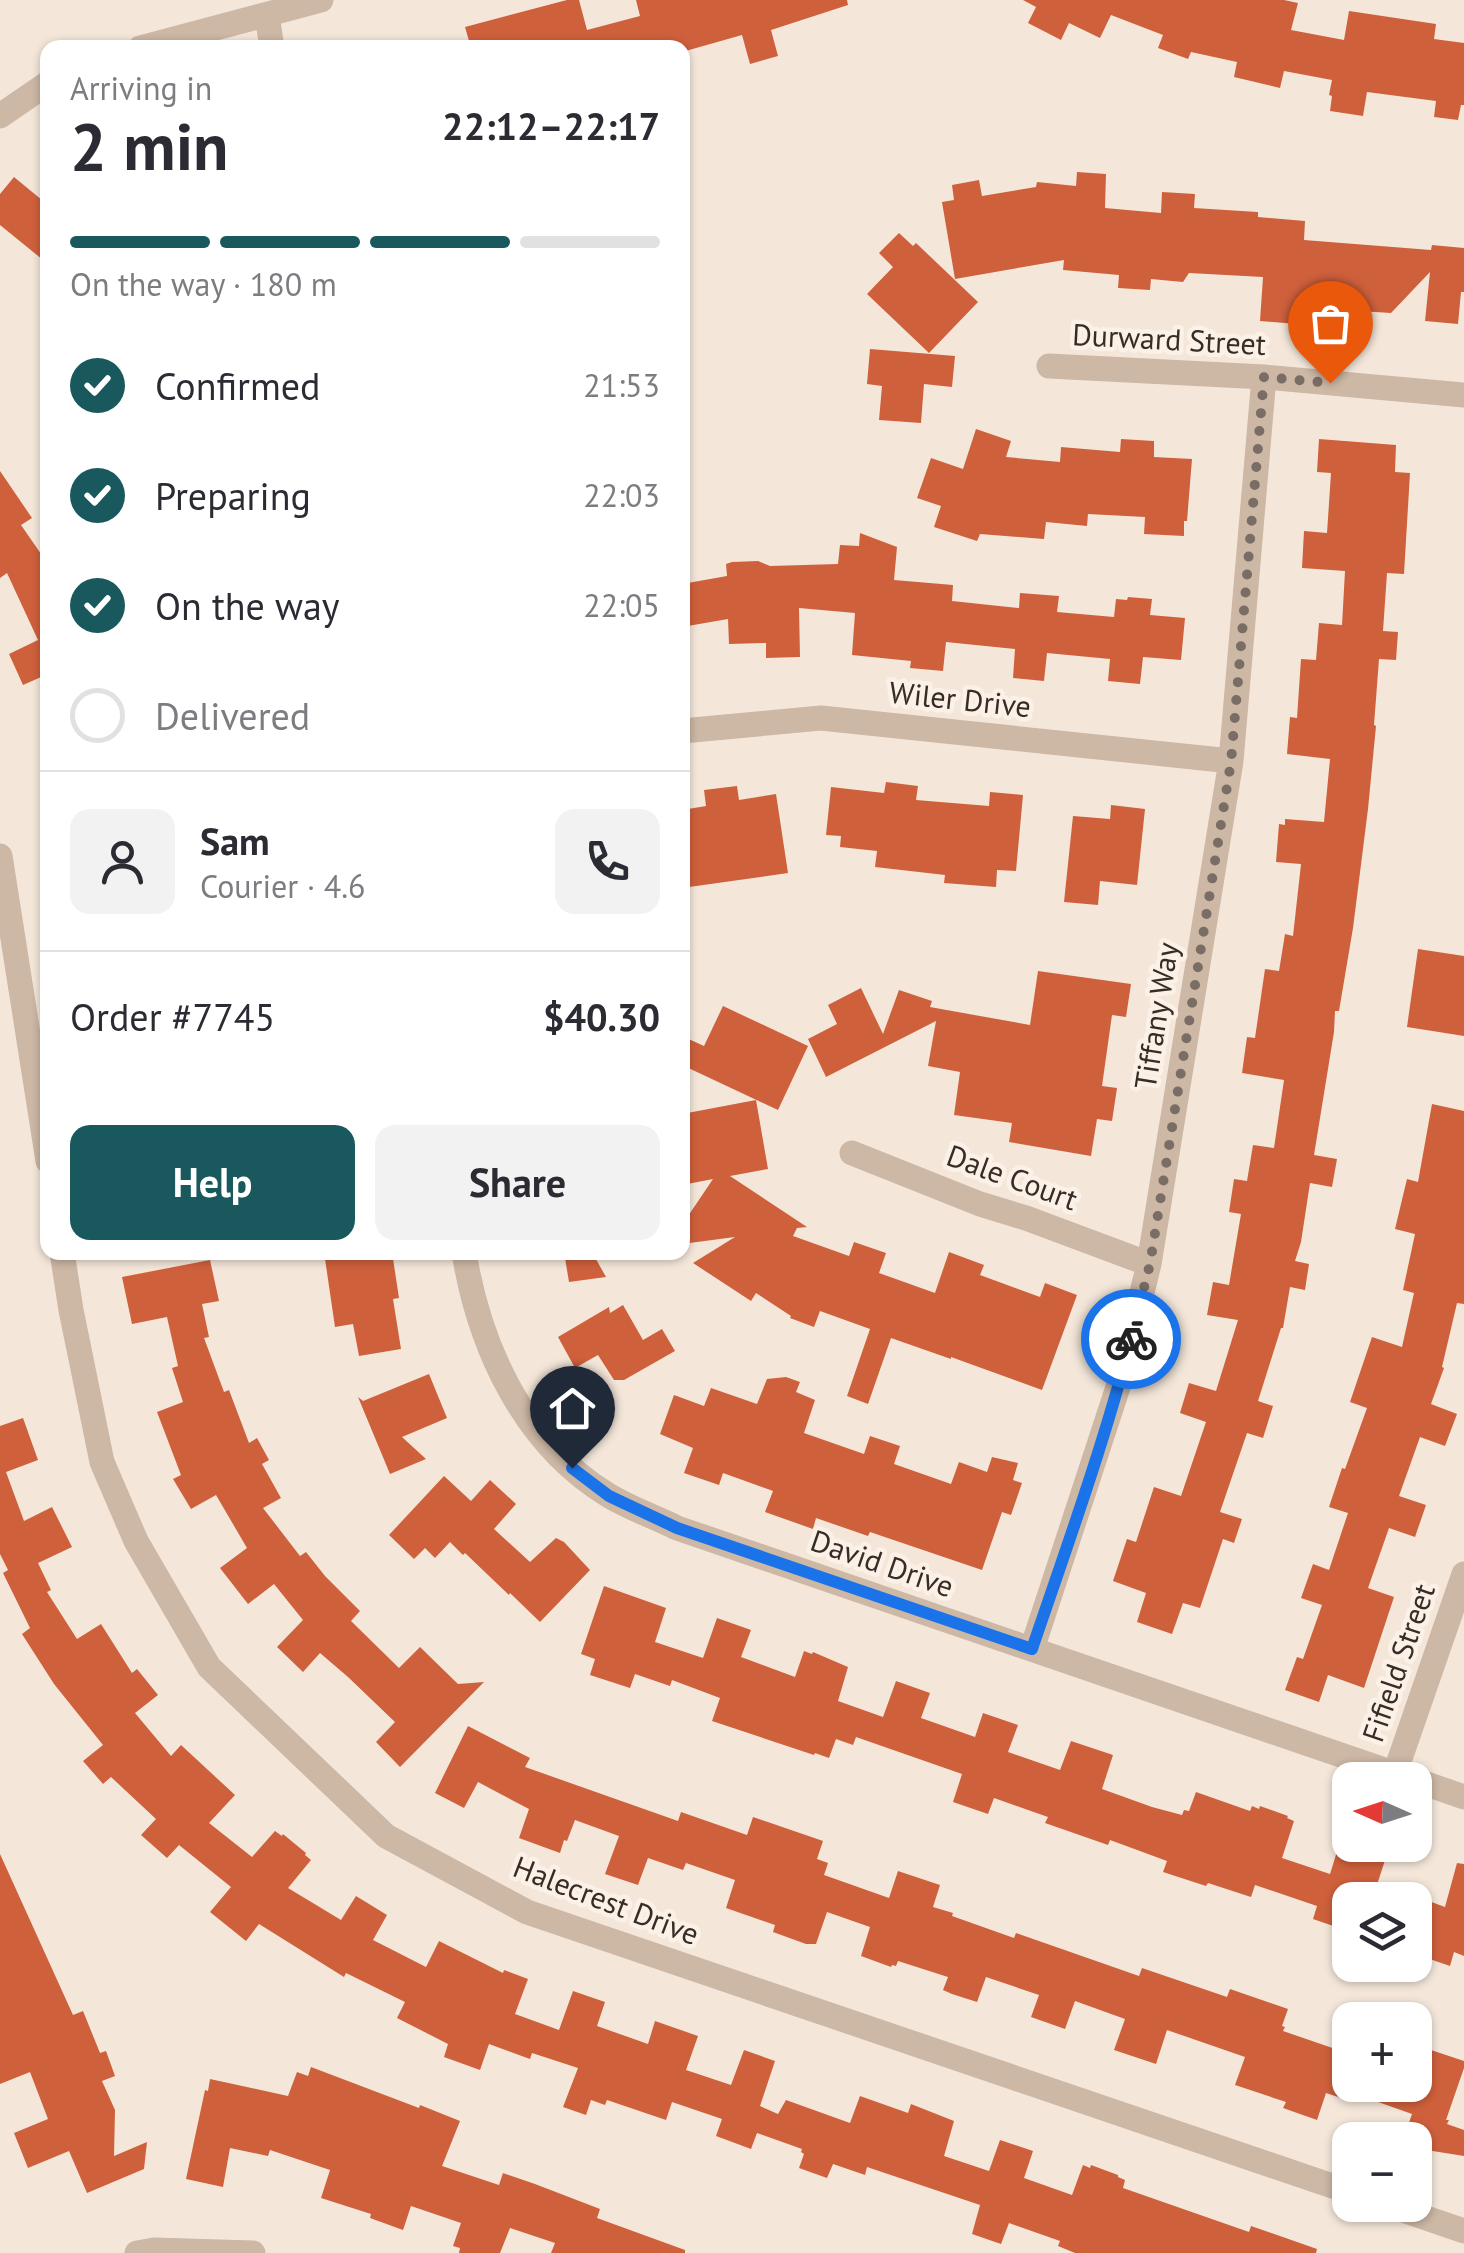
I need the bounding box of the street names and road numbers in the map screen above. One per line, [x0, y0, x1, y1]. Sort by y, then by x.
street label: Durward Street [1071, 314, 1267, 363]
street label: Wiler Drive [887, 672, 1033, 725]
street label: Tiffany Way [1125, 940, 1186, 1092]
street label: Dale Court [942, 1135, 1083, 1218]
street label: David Drive [806, 1520, 959, 1605]
street label: Fifield Street [1352, 1578, 1443, 1747]
street label: Halecrest Drive [508, 1846, 705, 1953]

